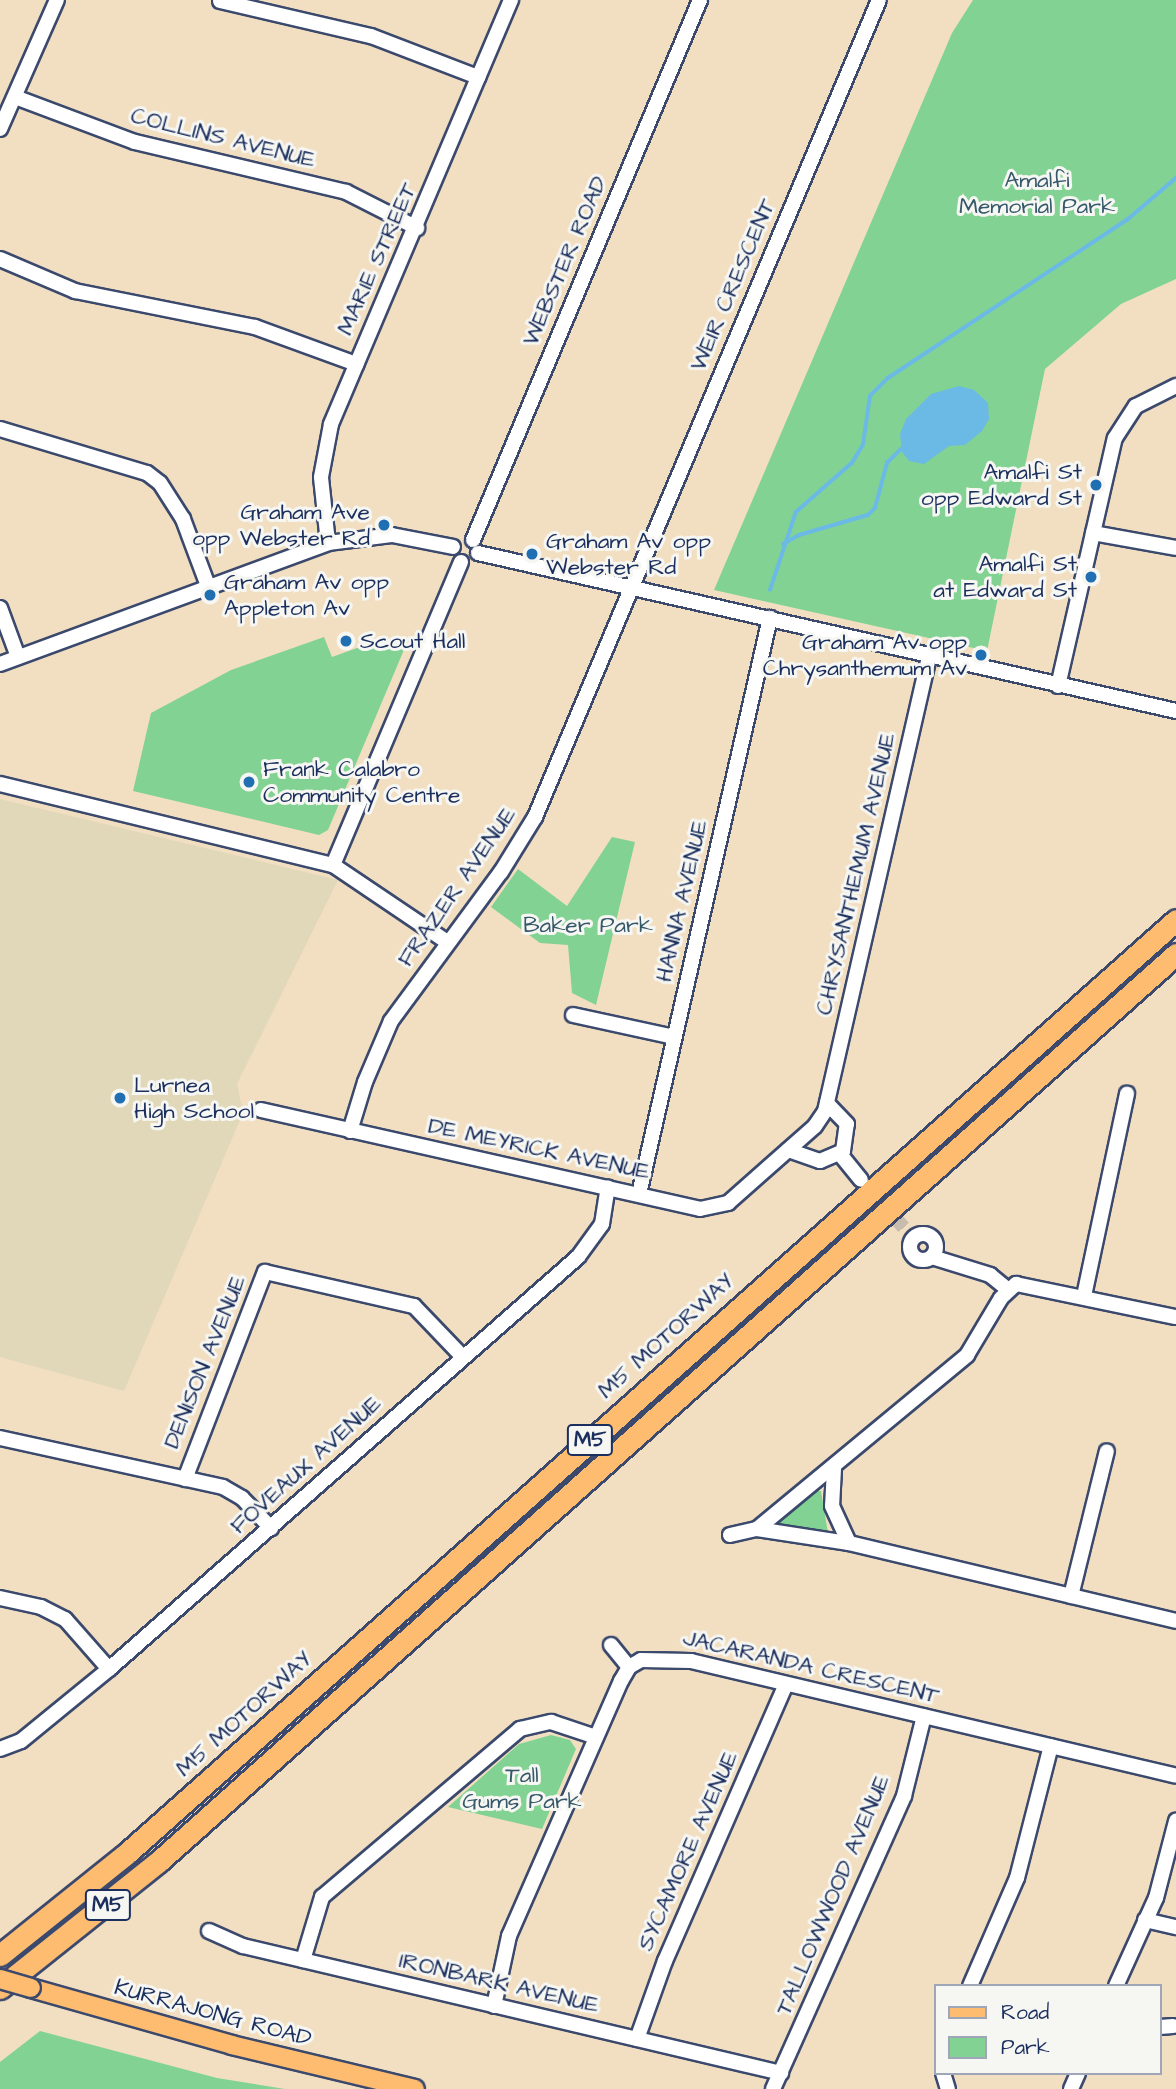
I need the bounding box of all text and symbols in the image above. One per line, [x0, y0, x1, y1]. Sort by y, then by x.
street label: COLLINS AVENUE [128, 102, 318, 174]
park label: Amalfi Memorial Park [959, 166, 1115, 220]
street label: WEBSTER ROAD [517, 172, 613, 350]
street label: MARIE STREET [331, 179, 423, 339]
street label: WEIR CRESCENT [684, 195, 782, 375]
place label: Amalfi St opp Edward St [921, 458, 1082, 512]
marker: Amalfi St opp Edward St [1088, 477, 1104, 493]
place label: Graham Ave opp Webster Rd [192, 498, 370, 552]
marker: Graham Ave opp Webster Rd [376, 517, 392, 533]
place label: Graham Av opp Webster Rd [546, 527, 711, 581]
marker: Graham Av opp Webster Rd [524, 546, 540, 562]
place label: Amalfi St at Edward St [933, 550, 1077, 604]
place label: Graham Av opp Appleton Av [224, 568, 389, 622]
marker: Amalfi St at Edward St [1083, 569, 1099, 585]
marker: Graham Av opp Appleton Av [202, 587, 218, 603]
place label: Scout Hall [360, 627, 465, 655]
place label: Graham Av opp Chrysanthemum Av [763, 628, 967, 682]
marker: Scout Hall [338, 633, 354, 649]
marker: Graham Av opp Chrysanthemum Av [973, 647, 989, 663]
street label: CHRYSANTHEMUM AVENUE [810, 730, 902, 1018]
place label: Frank Calabro Community Centre [263, 755, 460, 809]
marker: Frank Calabro Community Centre [241, 774, 257, 790]
street label: FRAZER AVENUE [392, 802, 522, 972]
street label: HANNA AVENUE [650, 817, 714, 985]
park label: Baker Park [523, 911, 653, 939]
place label: Lurnea High School [134, 1071, 254, 1125]
marker: Lurnea High School [112, 1090, 128, 1106]
street label: DE MEYRICK AVENUE [426, 1112, 652, 1186]
street label: M5 MOTORWAY [592, 1268, 740, 1404]
street label: DENISON AVENUE [158, 1272, 252, 1452]
street label: FOVEAUX AVENUE [225, 1390, 387, 1540]
road number: M5 [566, 1422, 614, 1458]
street label: JACARANDA CRESCENT [680, 1624, 942, 1710]
street label: M5 MOTORWAY [170, 1646, 318, 1782]
street label: SYCAMORE AVENUE [632, 1747, 744, 1955]
park label: Tall Gums Park [462, 1761, 582, 1815]
street label: TALLOWWOOD AVENUE [770, 1771, 896, 2019]
road number: M5 [84, 1888, 132, 1923]
street label: IRONBARK AVENUE [396, 1947, 602, 2019]
street label: KURRAJONG ROAD [111, 1973, 315, 2053]
legend [934, 1984, 1162, 2075]
text: Road [1001, 1998, 1049, 2027]
text: Park [1001, 2033, 1050, 2062]

